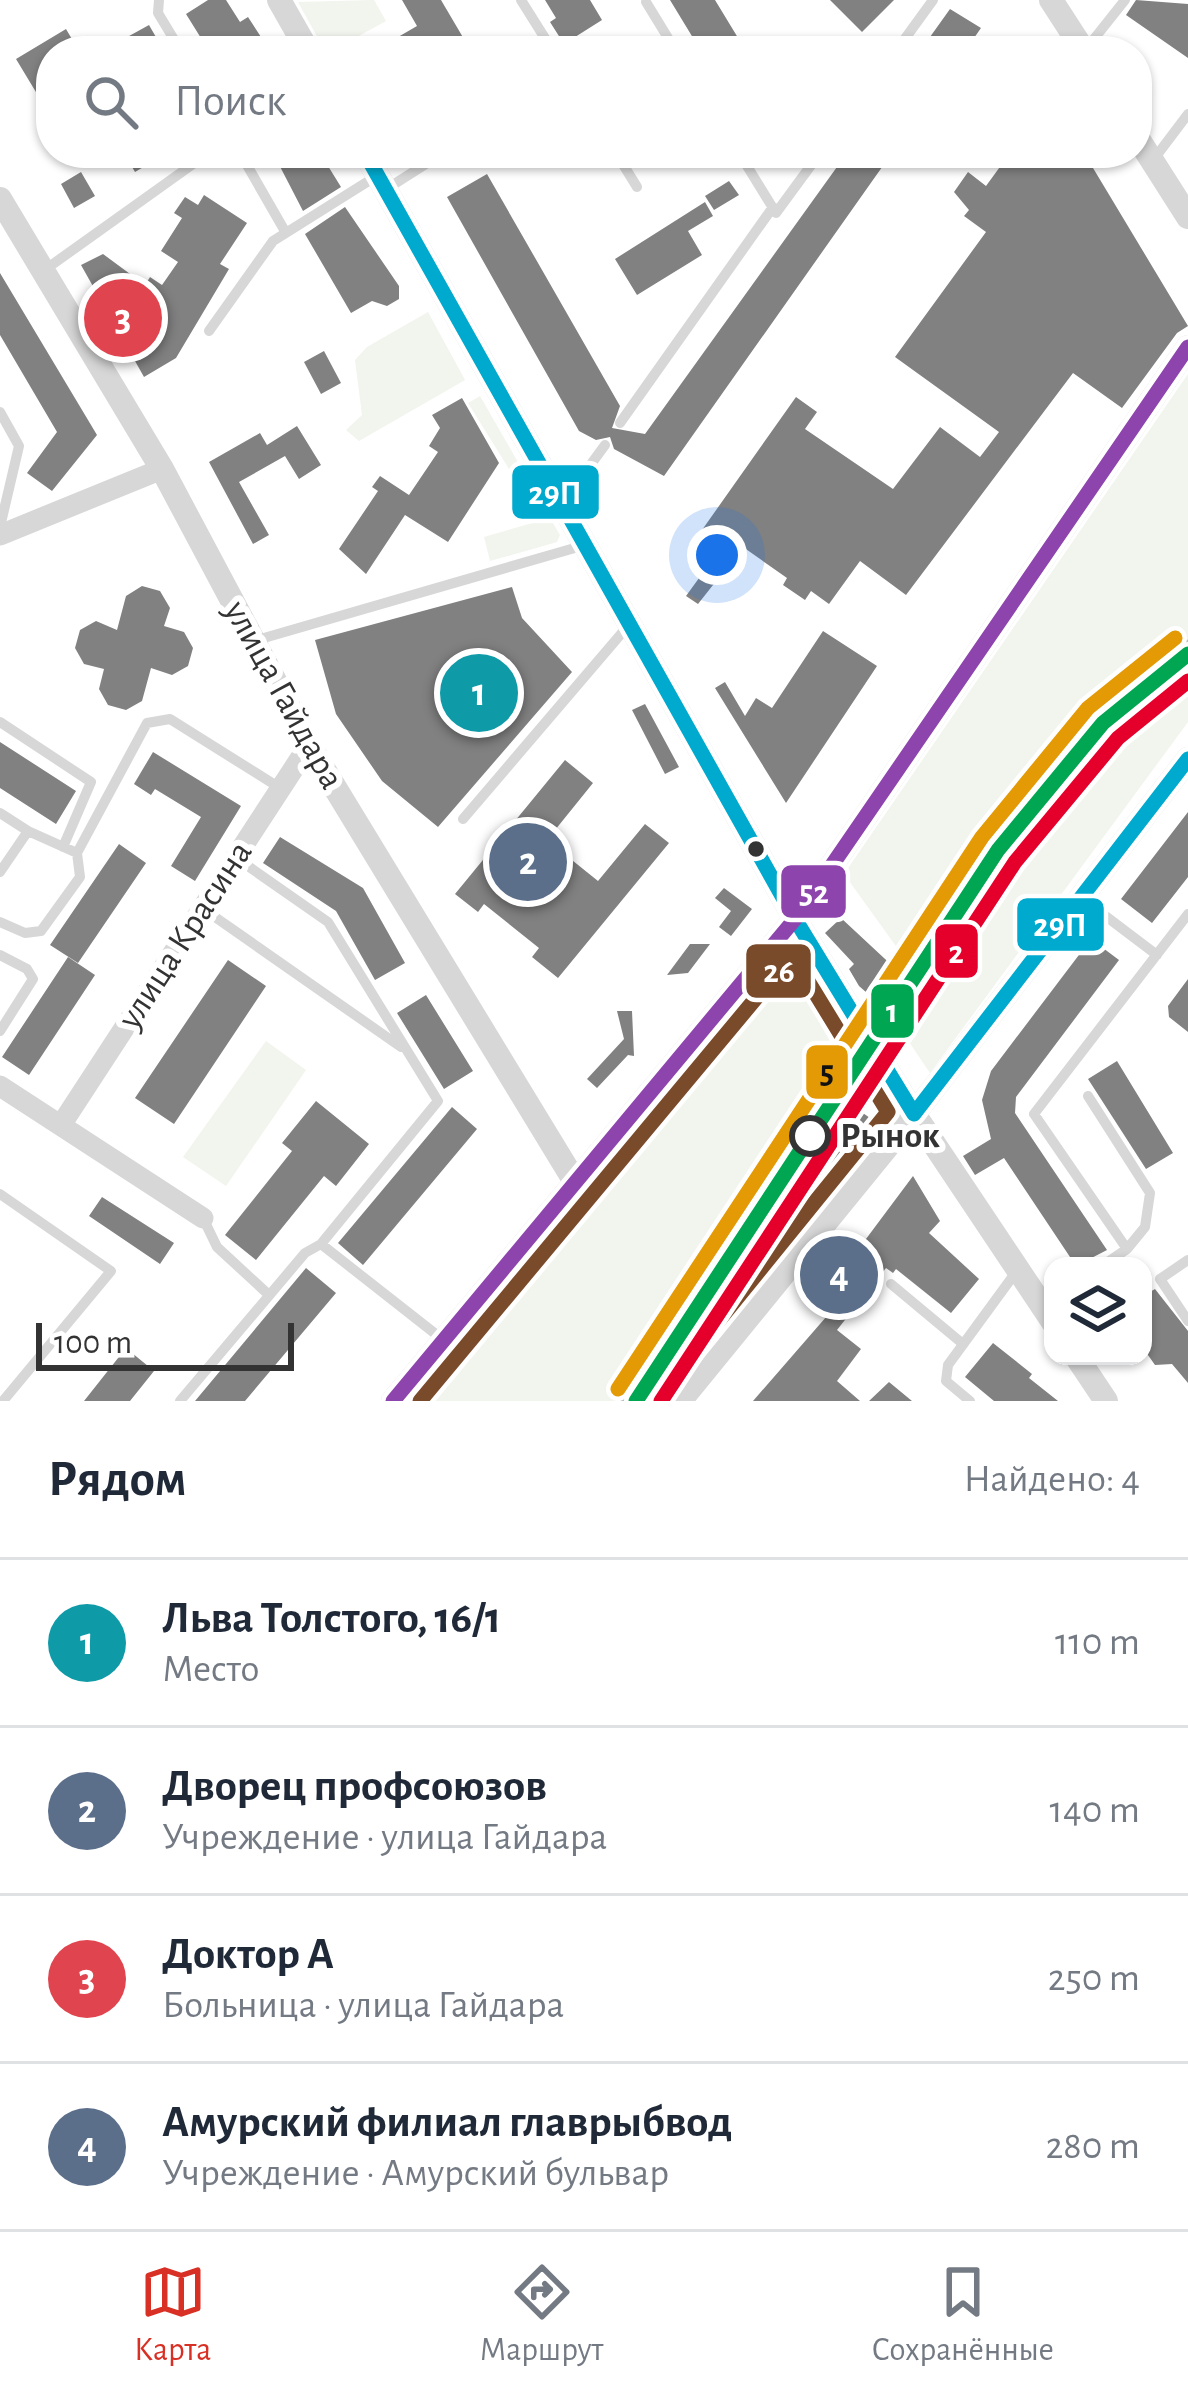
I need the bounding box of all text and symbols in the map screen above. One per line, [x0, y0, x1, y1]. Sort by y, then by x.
search box [36, 36, 1152, 168]
icon: search [78, 69, 144, 135]
text: Поиск [174, 79, 286, 124]
pin: 3 [84, 273, 162, 363]
line badge: 29П [510, 463, 601, 521]
text: 29П [528, 478, 582, 511]
your location [687, 525, 747, 585]
street label: улица Гайдара [217, 594, 350, 795]
pin: 1 [440, 648, 518, 738]
pin: 2 [489, 817, 567, 907]
street label: улица Красина [111, 835, 259, 1036]
unlabelled marker [745, 838, 767, 860]
line badge: 52 [779, 863, 848, 920]
text: 52 [799, 877, 829, 910]
line badge: 29П [1015, 896, 1106, 953]
text: 29П [1033, 910, 1087, 943]
line badge: 2 [933, 922, 980, 980]
text: 2 [948, 937, 964, 970]
line badge: 26 [744, 942, 813, 1000]
text: 26 [763, 956, 795, 989]
line badge: 1 [869, 982, 916, 1040]
text: 1 [886, 996, 898, 1029]
line badge: 5 [804, 1043, 850, 1101]
text: 5 [820, 1057, 834, 1090]
marker: Рынок [791, 1117, 829, 1155]
place label: Рынок [840, 1118, 940, 1154]
pin: 4 [800, 1230, 878, 1320]
map controls [1044, 1257, 1152, 1365]
button: layers [1044, 1257, 1152, 1365]
scale bar [36, 1317, 294, 1370]
text: 100 m [54, 1327, 132, 1360]
text: Рядом [48, 1454, 187, 1505]
text: Найдено: 4 [964, 1460, 1140, 1499]
text: Льва Толстого, 16/1 [162, 1596, 501, 1641]
text: 1 [80, 1623, 94, 1662]
text: 110 m [1055, 1623, 1140, 1662]
text: Место [162, 1650, 259, 1689]
text: Дворец профсоюзов [162, 1764, 547, 1809]
text: 2 [78, 1791, 96, 1830]
text: 140 m [1050, 1791, 1140, 1830]
text: Учреждение · улица Гайдара [162, 1818, 607, 1857]
text: Доктор А [162, 1932, 334, 1977]
text: 3 [79, 1959, 95, 1998]
text: 250 m [1048, 1959, 1140, 1998]
text: Больница · улица Гайдара [162, 1986, 564, 2025]
text: Амурский филиал главрыбвод [162, 2100, 732, 2145]
text: 4 [77, 2127, 97, 2166]
text: 280 m [1046, 2127, 1140, 2166]
text: Учреждение · Амурский бульвар [162, 2154, 669, 2193]
tab: Карта [134, 2259, 211, 2371]
tab: Маршрут [480, 2259, 603, 2371]
tab: Сохранённые [872, 2259, 1054, 2371]

